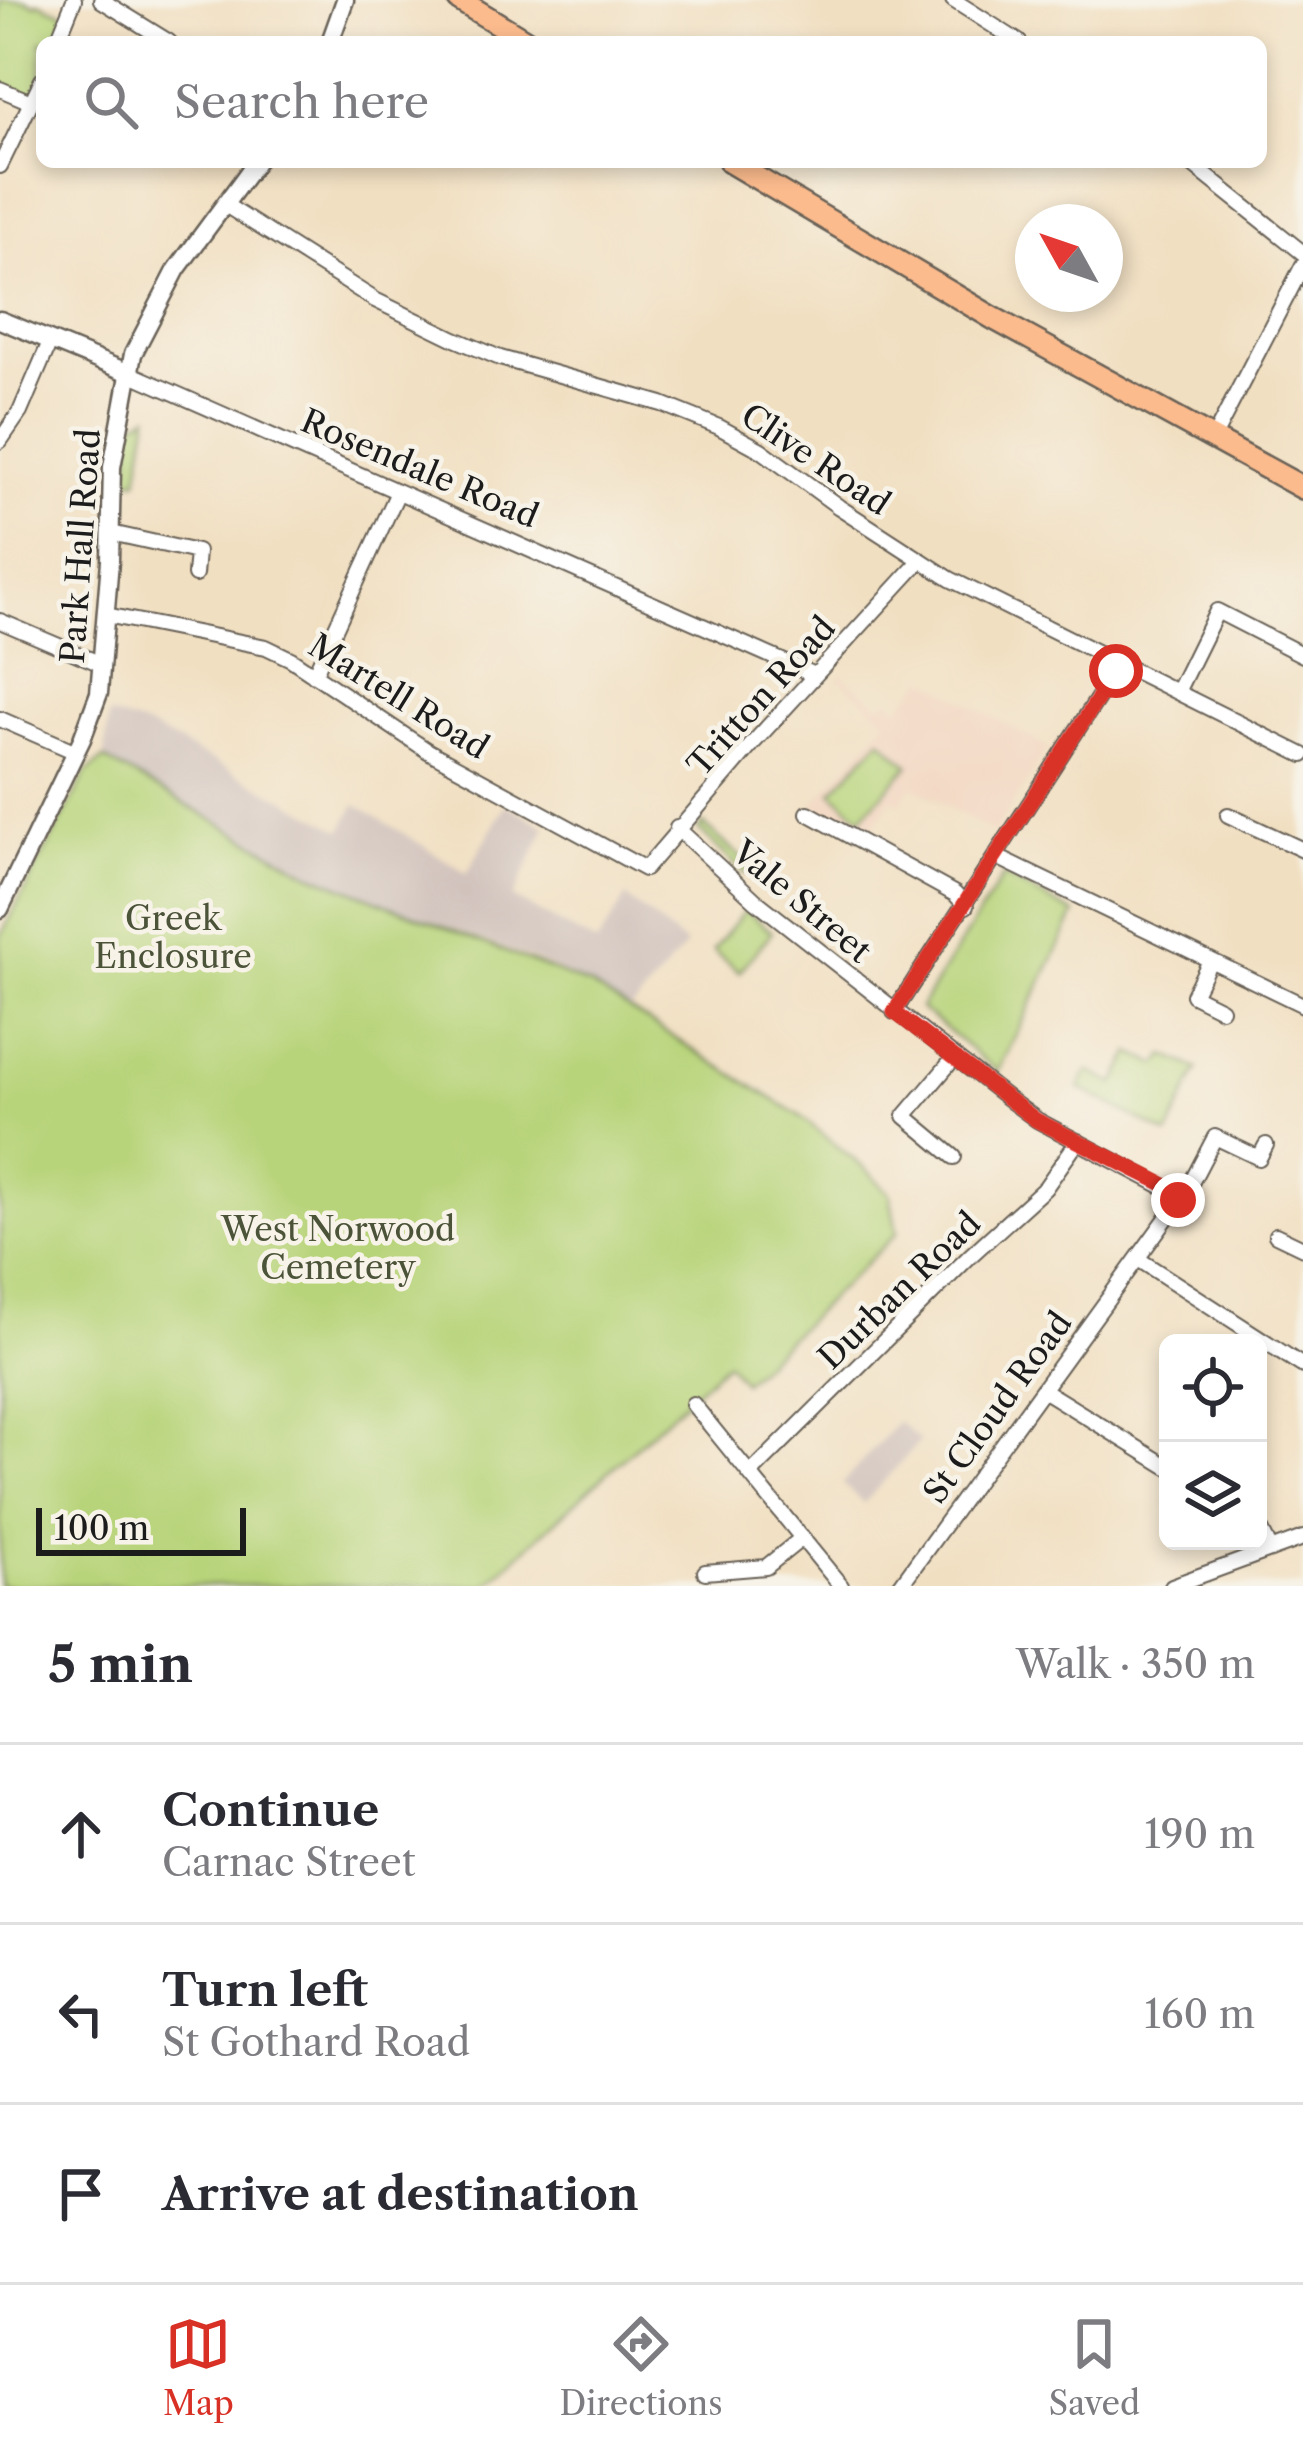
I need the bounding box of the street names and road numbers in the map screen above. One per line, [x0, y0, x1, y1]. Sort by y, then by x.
street label: Clive Road [733, 395, 898, 524]
street label: Rosendale Road [295, 400, 545, 537]
street label: Park Hall Road [52, 427, 109, 665]
street label: Tritton Road [679, 608, 844, 785]
street label: Martell Road [301, 625, 496, 768]
street label: Vale Street [723, 831, 880, 972]
street label: Durban Road [810, 1203, 989, 1378]
street label: St Cloud Road [914, 1304, 1081, 1511]

